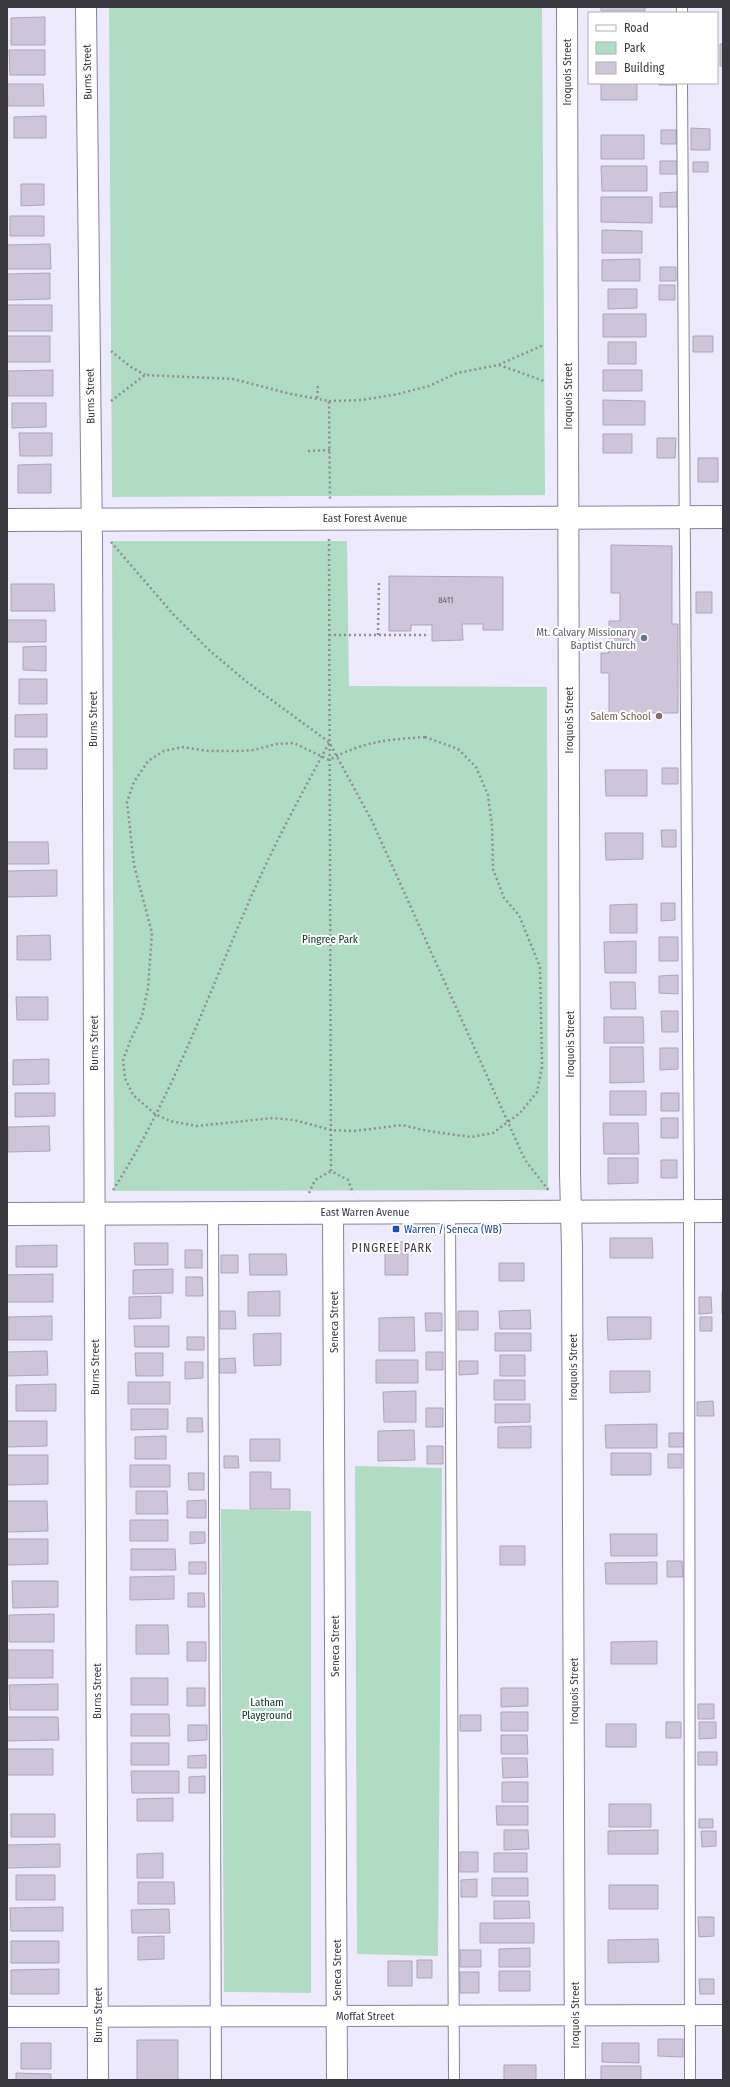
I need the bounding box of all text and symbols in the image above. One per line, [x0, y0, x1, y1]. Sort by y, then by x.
legend [588, 12, 718, 84]
text: Road [624, 21, 649, 35]
street label: Iroquois Street [561, 38, 574, 105]
text: Park [624, 41, 646, 55]
street label: Burns Street [81, 44, 94, 100]
text: Building [624, 61, 665, 75]
street label: Iroquois Street [562, 362, 575, 429]
street label: Burns Street [84, 368, 97, 424]
street label: East Forest Avenue [323, 512, 407, 525]
house number: 8411 [438, 595, 454, 605]
place label: Mt. Calvary Missionary Baptist Church [536, 626, 636, 652]
marker: Mt. Calvary Missionary Baptist Church [639, 633, 649, 643]
street label: Iroquois Street [563, 686, 576, 753]
street label: Burns Street [87, 691, 100, 747]
place label: Salem School [591, 710, 651, 723]
marker: Salem School [654, 711, 664, 721]
park label: Pingree Park [302, 933, 359, 946]
street label: Iroquois Street [564, 1010, 577, 1077]
street label: Burns Street [88, 1015, 101, 1071]
street label: East Warren Avenue [321, 1206, 409, 1219]
place label: Warren / Seneca (WB) [404, 1223, 502, 1236]
marker: Warren / Seneca (WB) [391, 1224, 401, 1234]
district label: PINGREE PARK [352, 1241, 432, 1255]
street label: Seneca Street [328, 1291, 341, 1353]
street label: Iroquois Street [567, 1333, 580, 1400]
street label: Burns Street [89, 1339, 102, 1395]
street label: Seneca Street [329, 1615, 342, 1677]
street label: Iroquois Street [568, 1657, 581, 1724]
street label: Burns Street [91, 1663, 104, 1719]
park label: Latham Playground [242, 1696, 292, 1722]
street label: Seneca Street [331, 1939, 344, 2001]
street label: Iroquois Street [569, 1981, 582, 2048]
street label: Burns Street [92, 1987, 105, 2043]
street label: Moffat Street [336, 2010, 395, 2023]

